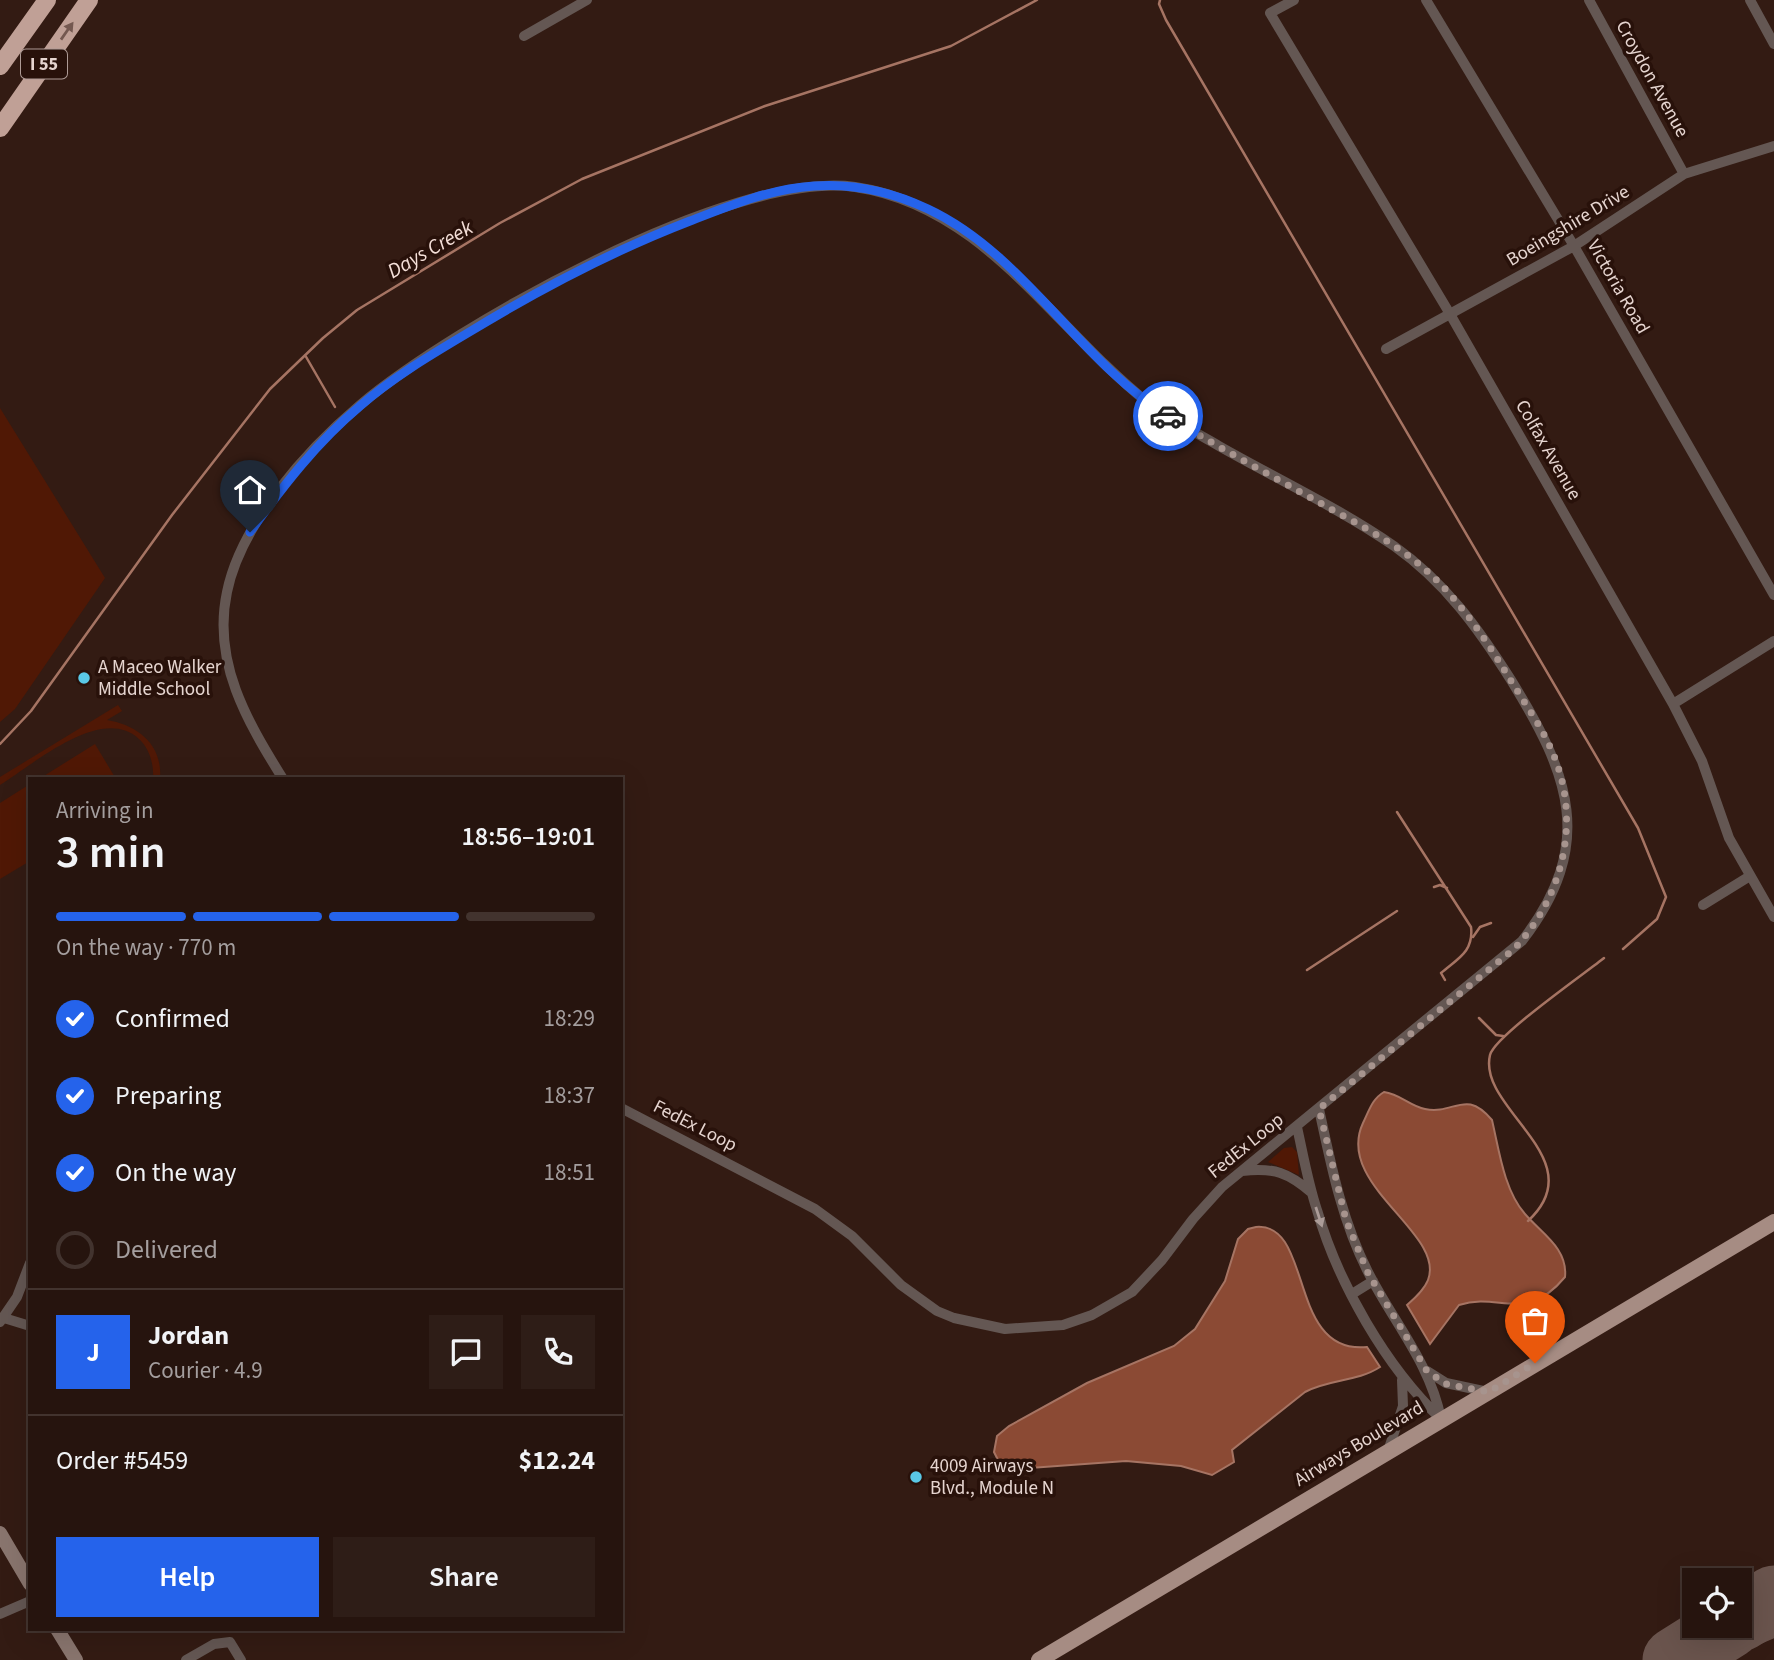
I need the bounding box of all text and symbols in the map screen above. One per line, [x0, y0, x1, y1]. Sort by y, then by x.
street label: Croydon Avenue [1609, 16, 1695, 142]
one-way arrow [60, 22, 74, 40]
road number: I 55 [21, 50, 67, 78]
street label: Boeingshire Drive [1501, 179, 1635, 273]
water label: Days Creek [382, 212, 479, 286]
street label: Victoria Road [1580, 235, 1656, 339]
courier [1133, 381, 1203, 451]
street label: Colfax Avenue [1508, 395, 1588, 505]
icon: car [1149, 397, 1187, 435]
pin [220, 460, 280, 532]
icon: home [231, 471, 269, 509]
place label: A Maceo Walker Middle School [98, 654, 222, 703]
marker: A Maceo Walker Middle School [76, 670, 92, 686]
text: Arriving in [56, 794, 154, 827]
text: 18:56–19:01 [462, 818, 595, 855]
text: 3 min [56, 820, 165, 885]
text: On the way · 770 m [56, 931, 236, 964]
icon: check [56, 1000, 94, 1038]
text: Confirmed [115, 1000, 230, 1037]
text: 18:29 [544, 1002, 595, 1035]
icon: check [56, 1077, 94, 1115]
text: Preparing [115, 1077, 221, 1114]
text: 18:37 [544, 1079, 595, 1112]
street label: FedEx Loop [648, 1093, 742, 1159]
street label: FedEx Loop [1202, 1107, 1290, 1185]
icon: check [56, 1154, 94, 1192]
text: On the way [115, 1154, 236, 1191]
text: 18:51 [544, 1156, 595, 1189]
one-way arrow [1314, 1206, 1325, 1227]
text: Delivered [115, 1231, 218, 1268]
pin [1505, 1291, 1565, 1363]
icon: bag [1516, 1302, 1554, 1340]
button: chat [429, 1315, 503, 1389]
button: phone [521, 1315, 595, 1389]
text: Jordan [148, 1317, 229, 1354]
text: J [86, 1334, 100, 1371]
text: Courier · 4.9 [148, 1354, 263, 1387]
street label: Airways Boulevard [1289, 1395, 1429, 1493]
text: Order #5459 [56, 1442, 188, 1479]
text: $12.24 [519, 1442, 595, 1479]
place label: 4009 Airways Blvd., Module N [930, 1453, 1054, 1502]
marker: 4009 Airways Blvd., Module N [908, 1469, 924, 1485]
button: Help [56, 1537, 319, 1617]
button: Share [333, 1537, 595, 1617]
map controls [1682, 1568, 1752, 1638]
button: locate [1682, 1568, 1752, 1638]

